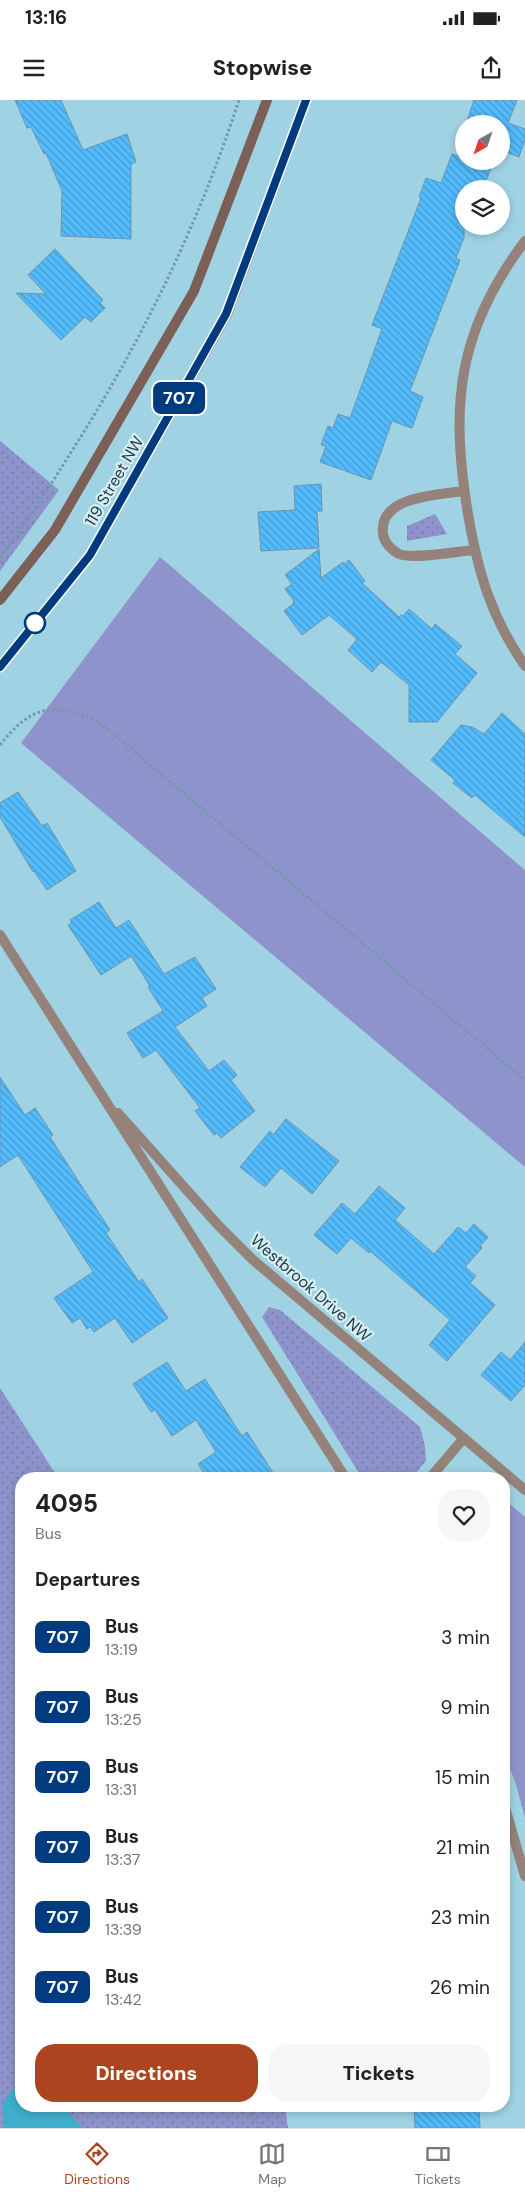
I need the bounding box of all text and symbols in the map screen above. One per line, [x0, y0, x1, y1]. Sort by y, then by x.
text: 13:16 [25, 5, 67, 30]
text: Stopwise [213, 53, 312, 82]
icon: menu [20, 54, 48, 82]
icon: share [477, 54, 505, 82]
north arrow [455, 115, 510, 170]
map controls [455, 115, 510, 235]
button: layers [455, 180, 510, 235]
line badge: 707 [150, 382, 208, 414]
text: 707 [163, 386, 195, 410]
street label: 119 Street NW [80, 432, 148, 530]
unlabelled marker [24, 612, 46, 634]
street label: Westbrook Drive NW [246, 1230, 376, 1347]
text: 4095 [35, 1488, 98, 1519]
button: heart [438, 1489, 490, 1541]
text: Bus [35, 1523, 62, 1544]
text: Departures [35, 1567, 140, 1592]
text: Bus [105, 1614, 139, 1639]
text: 707 [47, 1625, 78, 1649]
text: 3 min [441, 1625, 490, 1650]
text: 13:19 [105, 1639, 138, 1660]
text: Bus [105, 1684, 139, 1709]
text: 707 [47, 1695, 78, 1719]
text: 9 min [441, 1695, 490, 1720]
text: 13:25 [105, 1709, 142, 1730]
text: Bus [105, 1754, 139, 1779]
text: 707 [47, 1765, 78, 1789]
text: 15 min [435, 1765, 490, 1790]
text: 13:31 [105, 1779, 137, 1800]
text: Bus [105, 1824, 139, 1849]
text: 707 [47, 1835, 78, 1859]
text: 21 min [436, 1835, 490, 1860]
text: 13:37 [105, 1849, 140, 1870]
text: Bus [105, 1894, 139, 1919]
text: 707 [47, 1905, 78, 1929]
text: 23 min [430, 1905, 490, 1930]
text: 13:39 [105, 1919, 142, 1940]
text: Bus [105, 1964, 139, 1989]
text: 707 [47, 1975, 78, 1999]
text: 26 min [430, 1975, 490, 2000]
text: 13:42 [105, 1989, 142, 2010]
button: Directions [35, 2044, 258, 2102]
button: Tickets [268, 2044, 490, 2102]
tab: Directions [64, 2140, 130, 2188]
tab: Map [258, 2140, 287, 2188]
tab: Tickets [415, 2140, 461, 2188]

